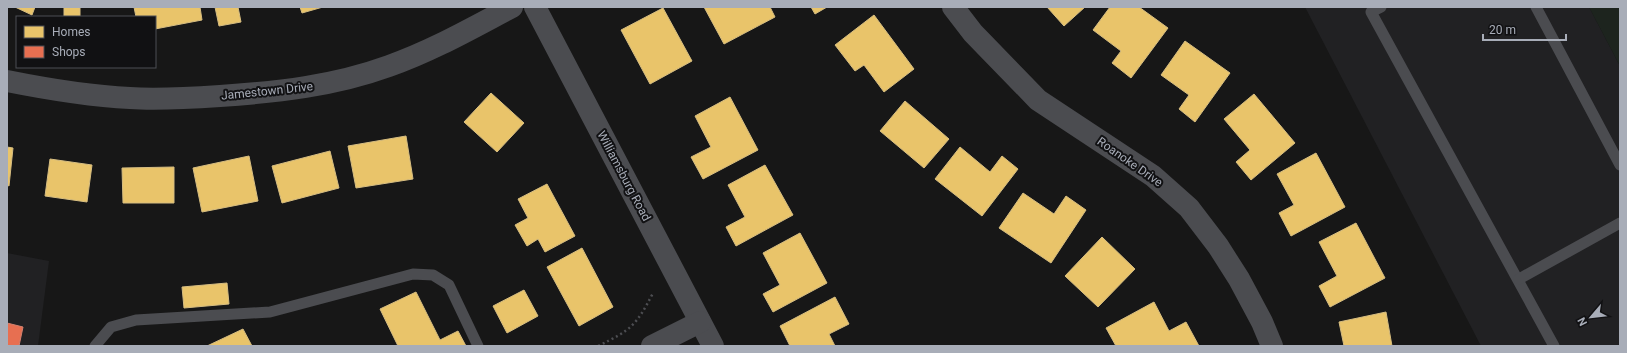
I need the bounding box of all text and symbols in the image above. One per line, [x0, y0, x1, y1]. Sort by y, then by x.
legend [16, 16, 156, 68]
scale bar [1483, 16, 1566, 42]
text: 20 m [1489, 23, 1516, 37]
text: Homes [52, 25, 90, 39]
text: Shops [52, 45, 86, 59]
street label: Jamestown Drive [220, 79, 314, 103]
street label: Williamsburg Road [594, 129, 654, 223]
street label: Roanoke Drive [1095, 134, 1165, 190]
north arrow [1571, 297, 1611, 337]
text: N [1575, 315, 1590, 328]

